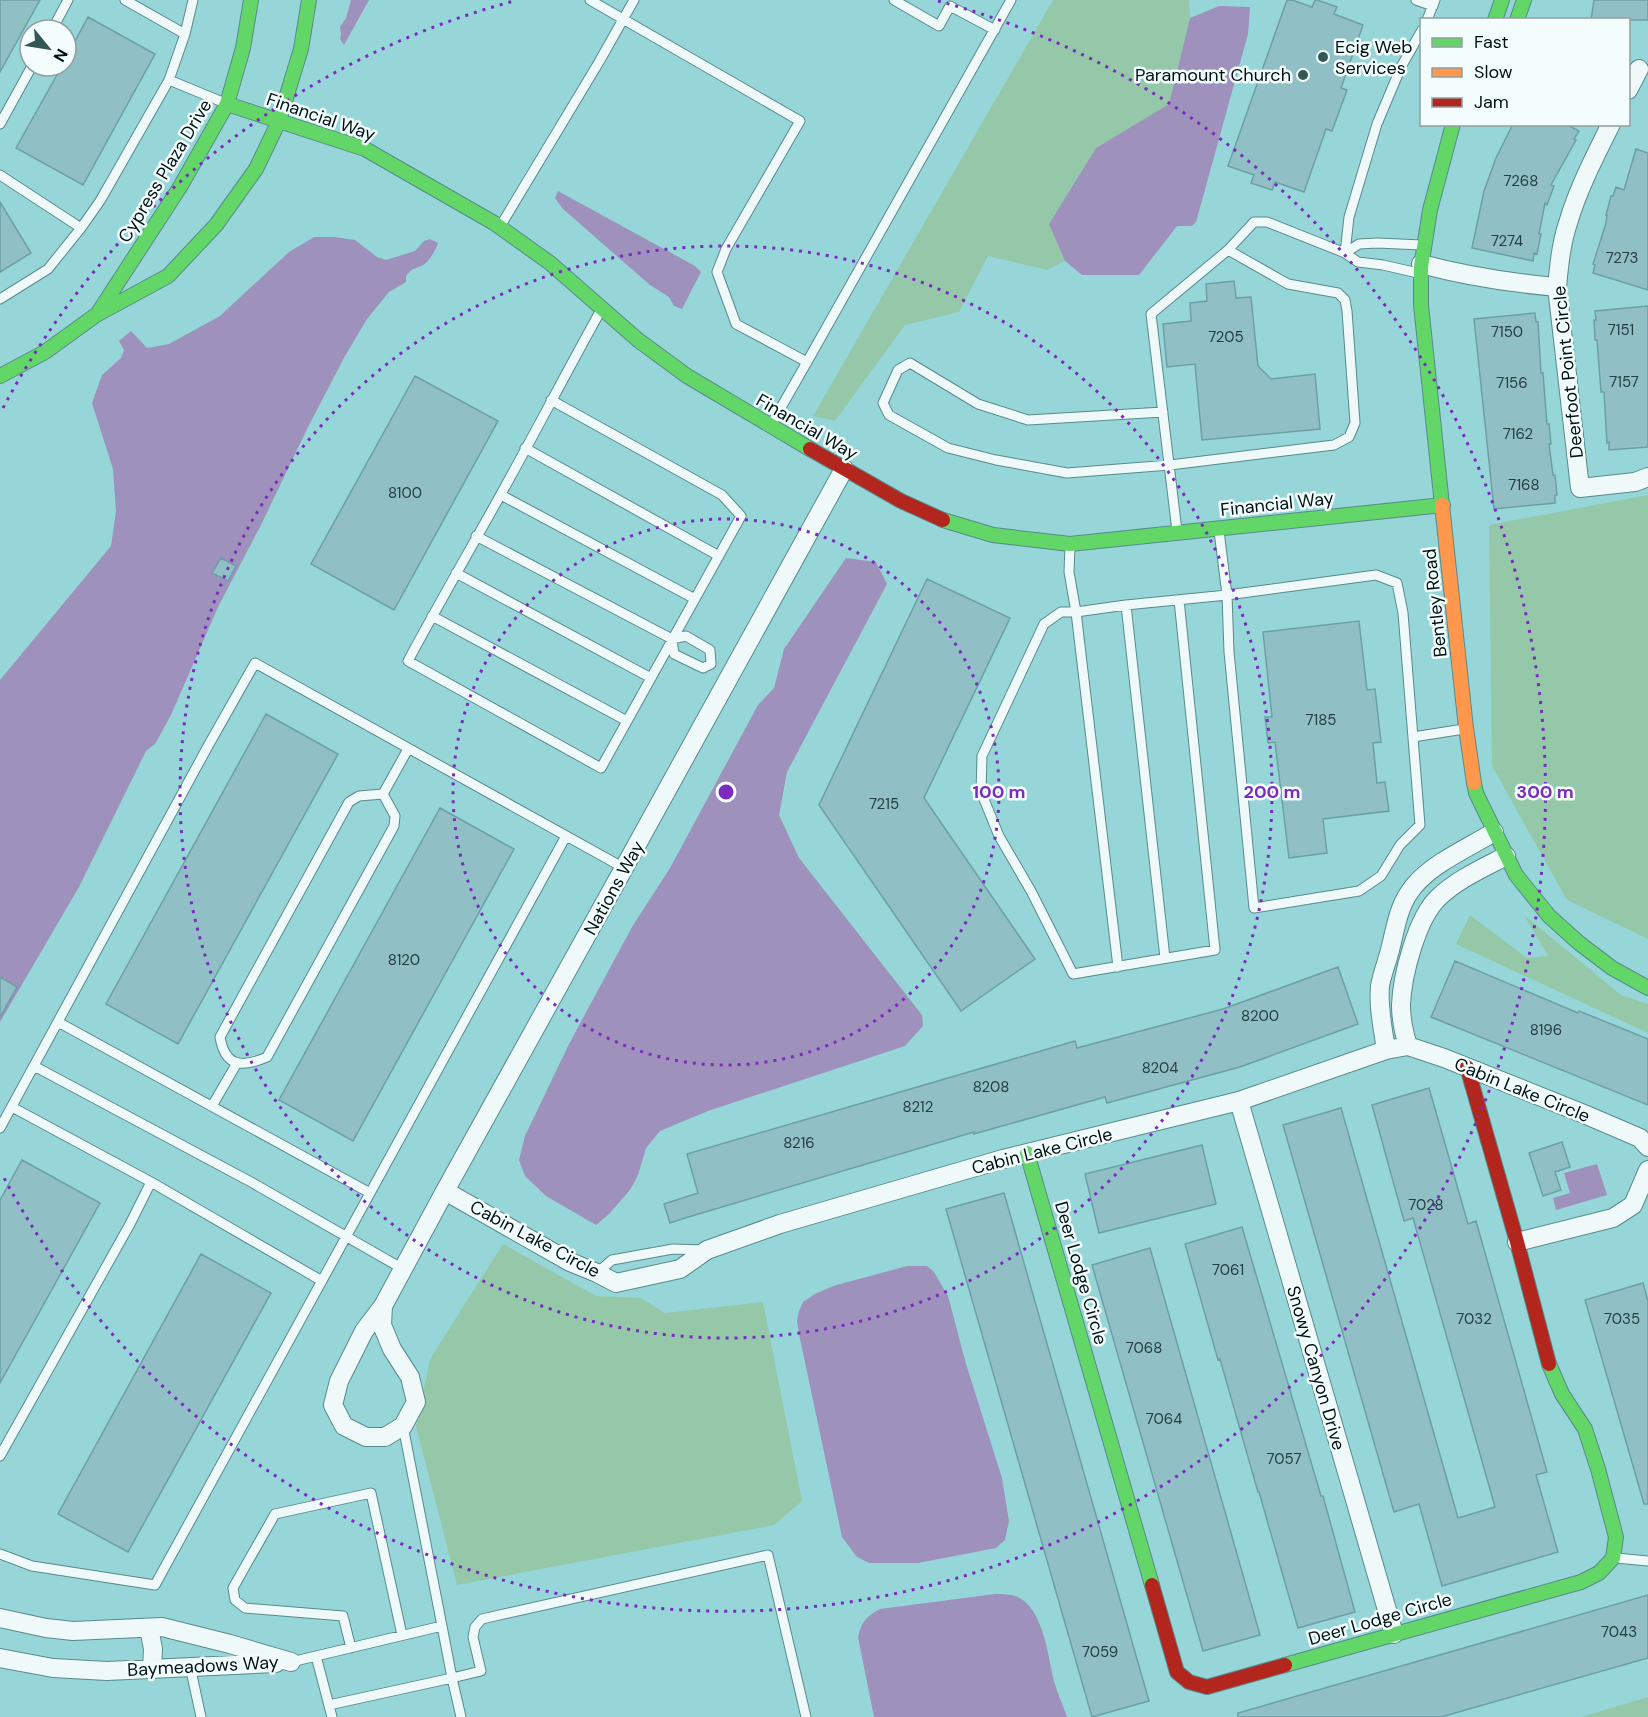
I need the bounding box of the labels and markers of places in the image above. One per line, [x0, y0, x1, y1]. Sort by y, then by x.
place label: Ecig Web Services [1335, 35, 1413, 80]
marker: Ecig Web Services [1316, 50, 1330, 64]
place label: Paramount Church [1135, 63, 1291, 87]
marker: Paramount Church [1296, 68, 1310, 82]
centre of rings [716, 782, 736, 802]

